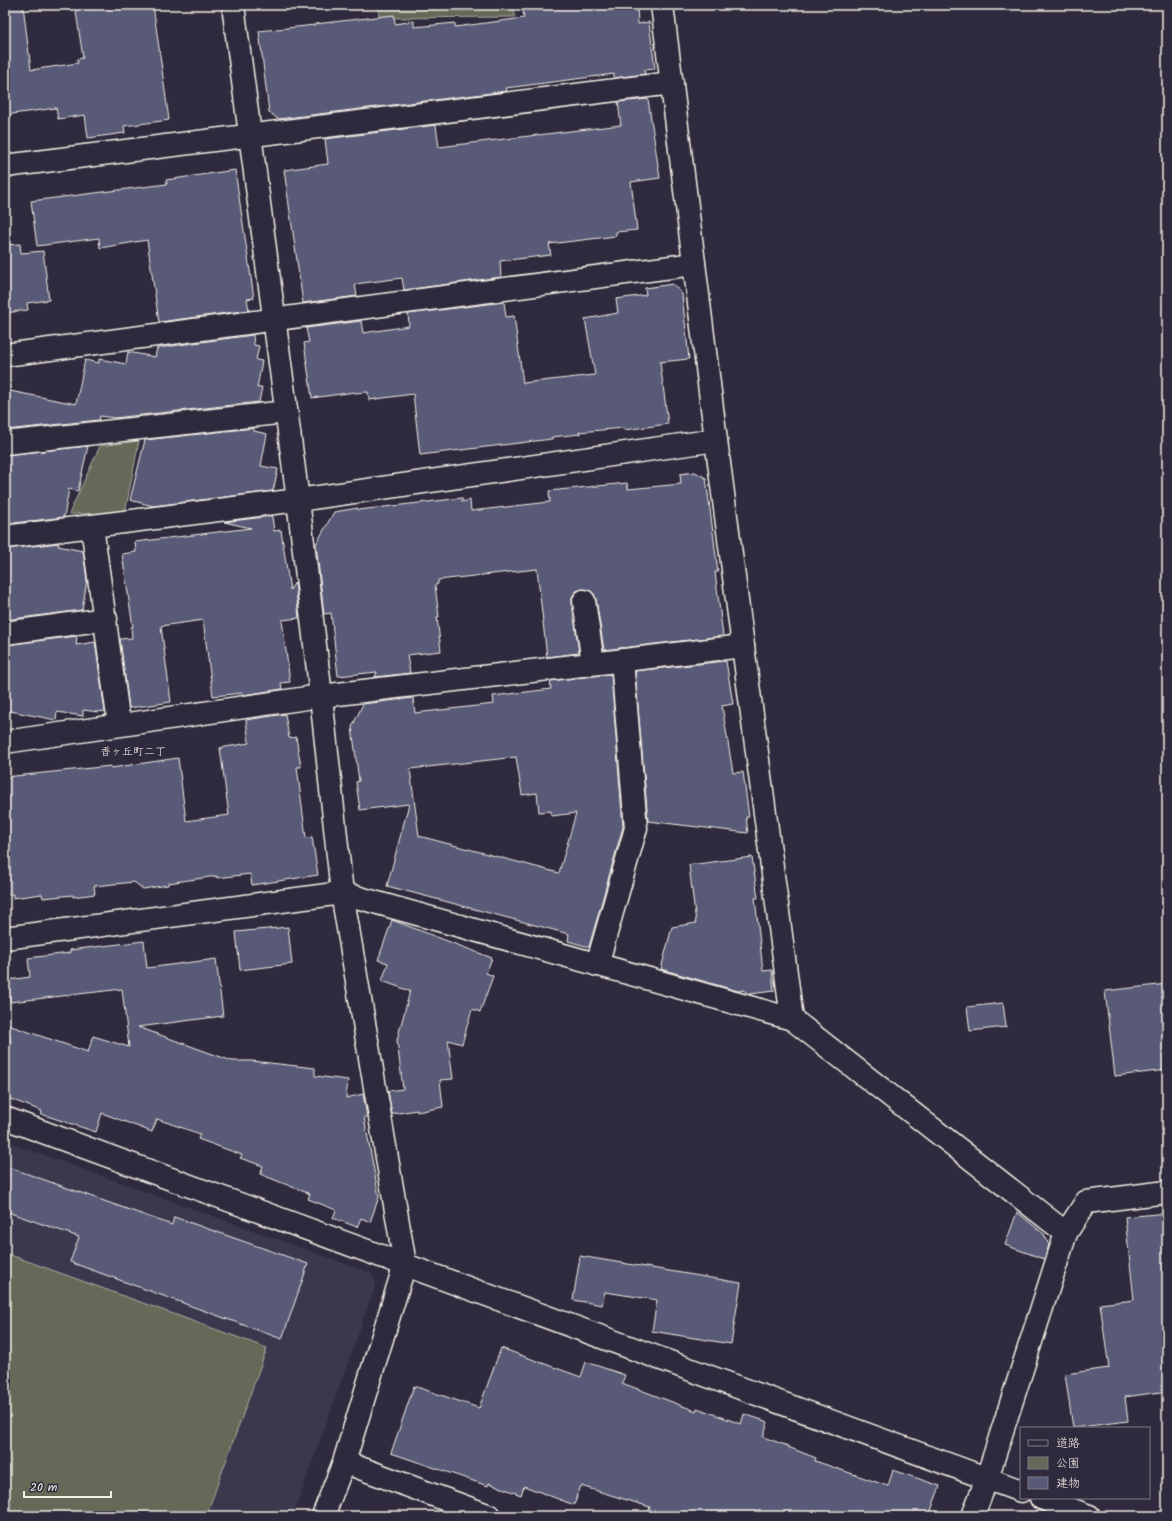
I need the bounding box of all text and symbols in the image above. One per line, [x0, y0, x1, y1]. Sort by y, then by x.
district label: 香ヶ丘町二丁 [100, 743, 166, 761]
legend [1020, 1427, 1150, 1499]
text: 道路 [1056, 1434, 1080, 1453]
text: 公園 [1056, 1454, 1080, 1473]
scale bar [24, 1473, 111, 1499]
text: 建物 [1056, 1474, 1080, 1493]
text: 20 m [30, 1478, 58, 1497]

